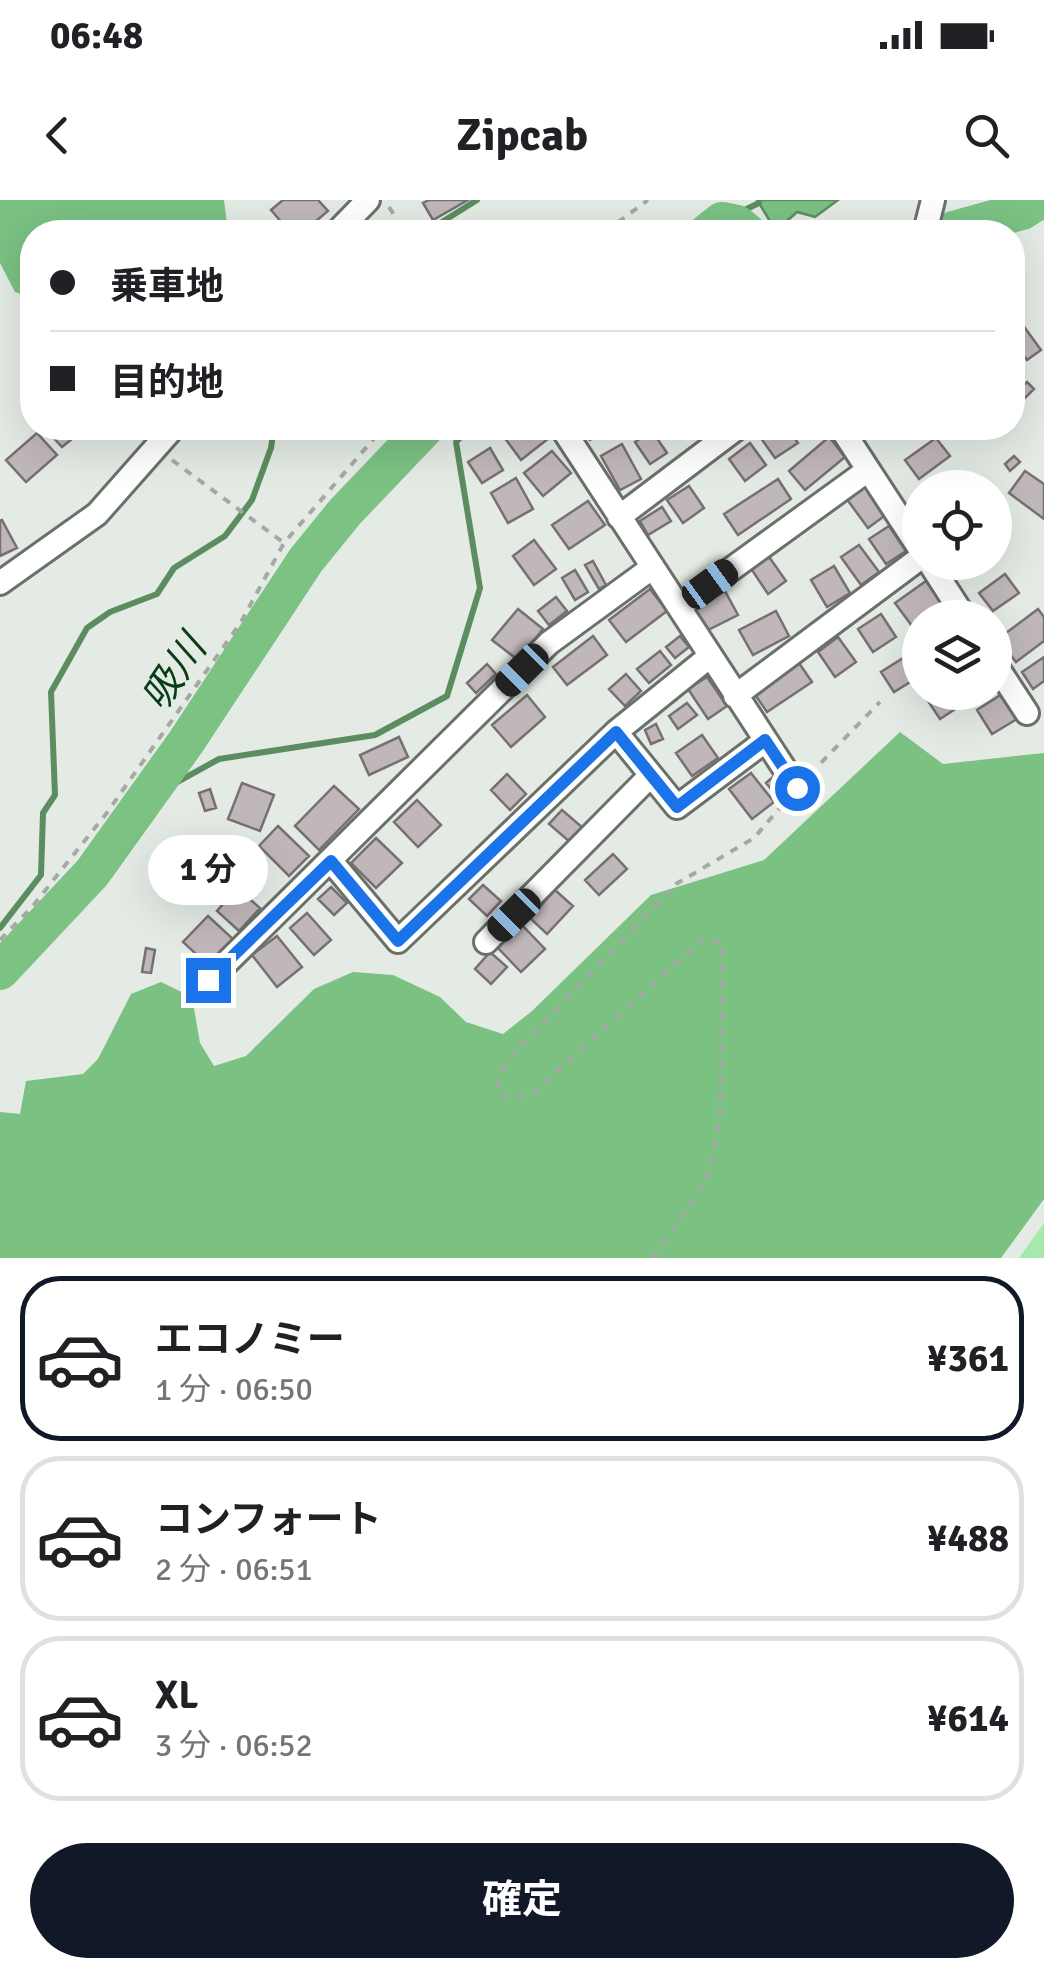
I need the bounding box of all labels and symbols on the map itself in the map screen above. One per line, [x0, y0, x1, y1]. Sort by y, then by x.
car [677, 554, 743, 614]
water label: 吸川 [131, 623, 219, 720]
car [490, 638, 554, 702]
route start [775, 766, 820, 811]
callout: 1 分 [148, 835, 268, 905]
car [482, 883, 546, 947]
route end [186, 958, 231, 1003]

